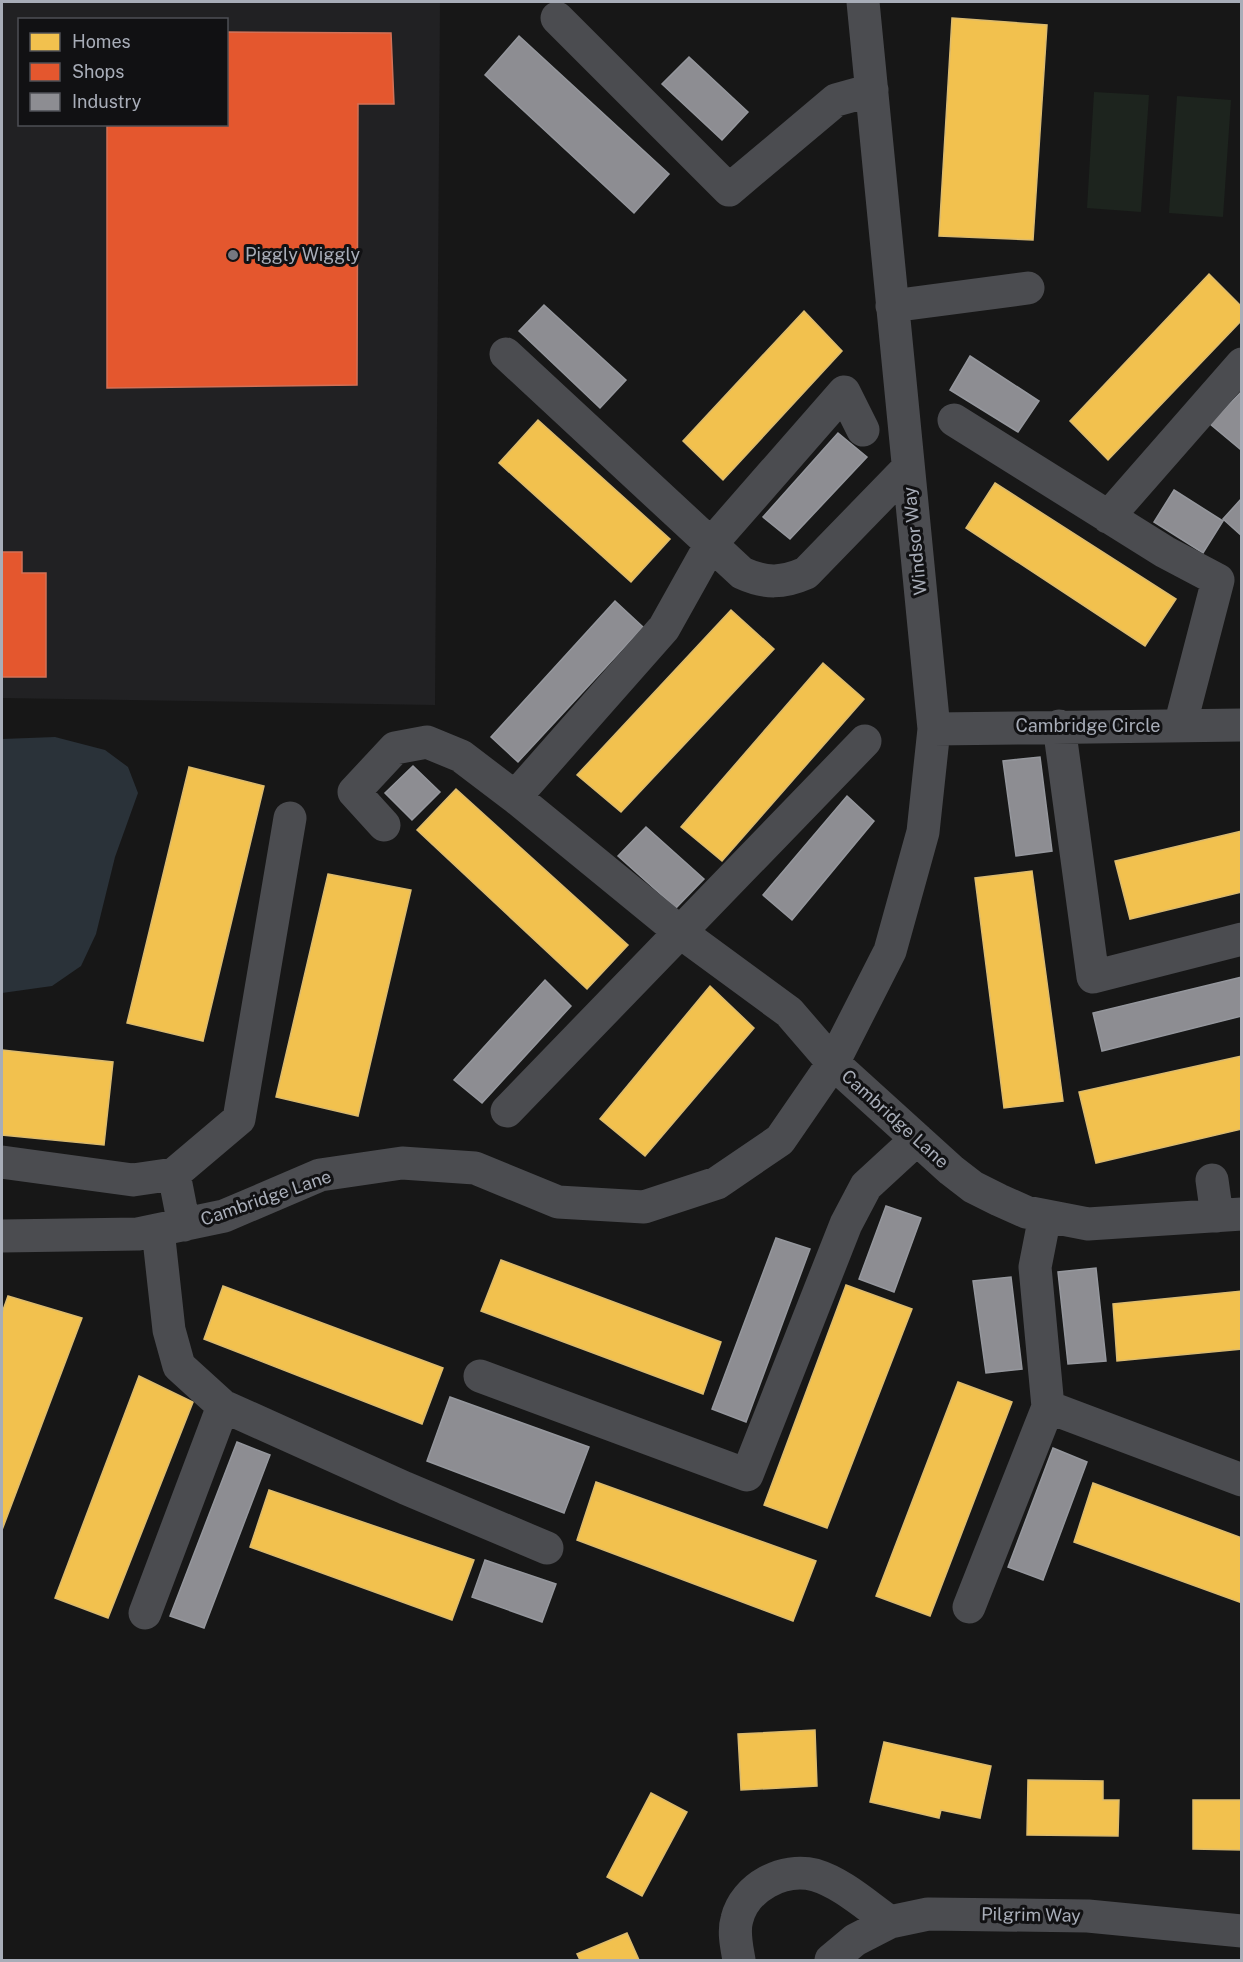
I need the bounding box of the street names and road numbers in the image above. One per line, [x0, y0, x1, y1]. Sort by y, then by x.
street label: Windsor Way [898, 485, 931, 596]
street label: Cambridge Circle [1016, 715, 1160, 736]
street label: Cambridge Lane [838, 1065, 953, 1172]
street label: Cambridge Lane [198, 1165, 334, 1230]
street label: Pilgrim Way [981, 1903, 1081, 1926]

